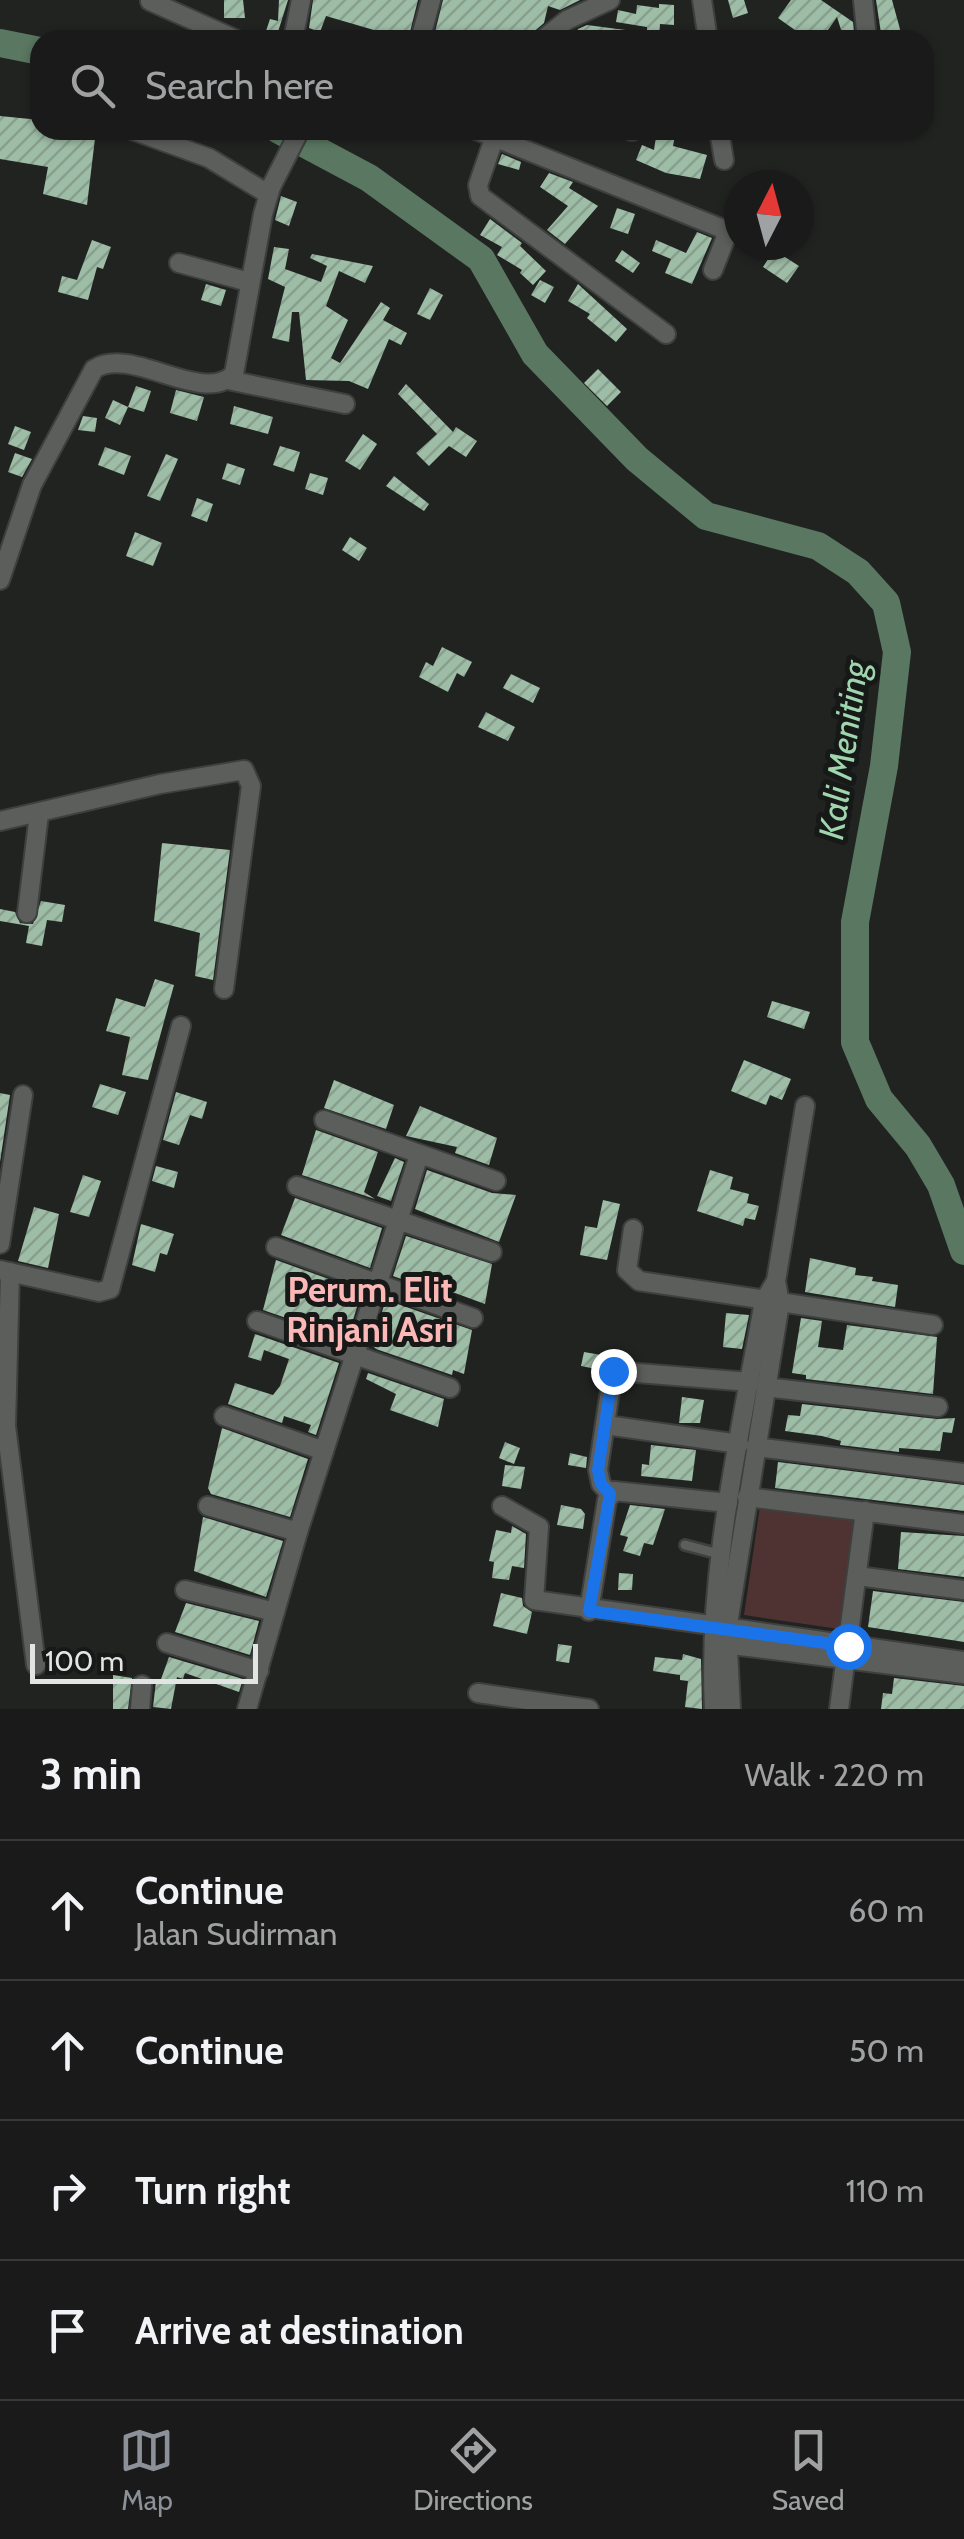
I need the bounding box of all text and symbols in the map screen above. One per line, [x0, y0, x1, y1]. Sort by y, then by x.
search box [30, 30, 934, 140]
icon: search [65, 58, 120, 113]
text: Search here [145, 62, 334, 109]
north arrow [724, 170, 814, 260]
water label: Kali Meniting [809, 657, 877, 842]
district label: Perum. Elit Rinjani Asri [286, 1268, 454, 1351]
route end [591, 1349, 637, 1395]
route start [826, 1624, 872, 1670]
scale bar [30, 1639, 258, 1684]
text: 100 m [45, 1644, 124, 1678]
text: 3 min [40, 1748, 142, 1800]
text: Walk · 220 m [745, 1755, 924, 1794]
text: Continue [135, 1867, 284, 1914]
icon: ahead [40, 1883, 95, 1938]
text: 60 m [848, 1891, 924, 1930]
text: Jalan Sudirman [135, 1914, 337, 1953]
icon: ahead [40, 2023, 95, 2078]
text: Continue [135, 2027, 284, 2074]
text: 50 m [849, 2031, 924, 2070]
icon: right [40, 2163, 95, 2218]
text: Turn right [135, 2167, 291, 2214]
text: 110 m [846, 2171, 924, 2210]
icon: arrive [40, 2303, 95, 2358]
text: Arrive at destination [135, 2307, 464, 2354]
tab: Map [119, 2423, 174, 2517]
tab: Directions [413, 2423, 533, 2517]
tab: Saved [772, 2423, 845, 2517]

